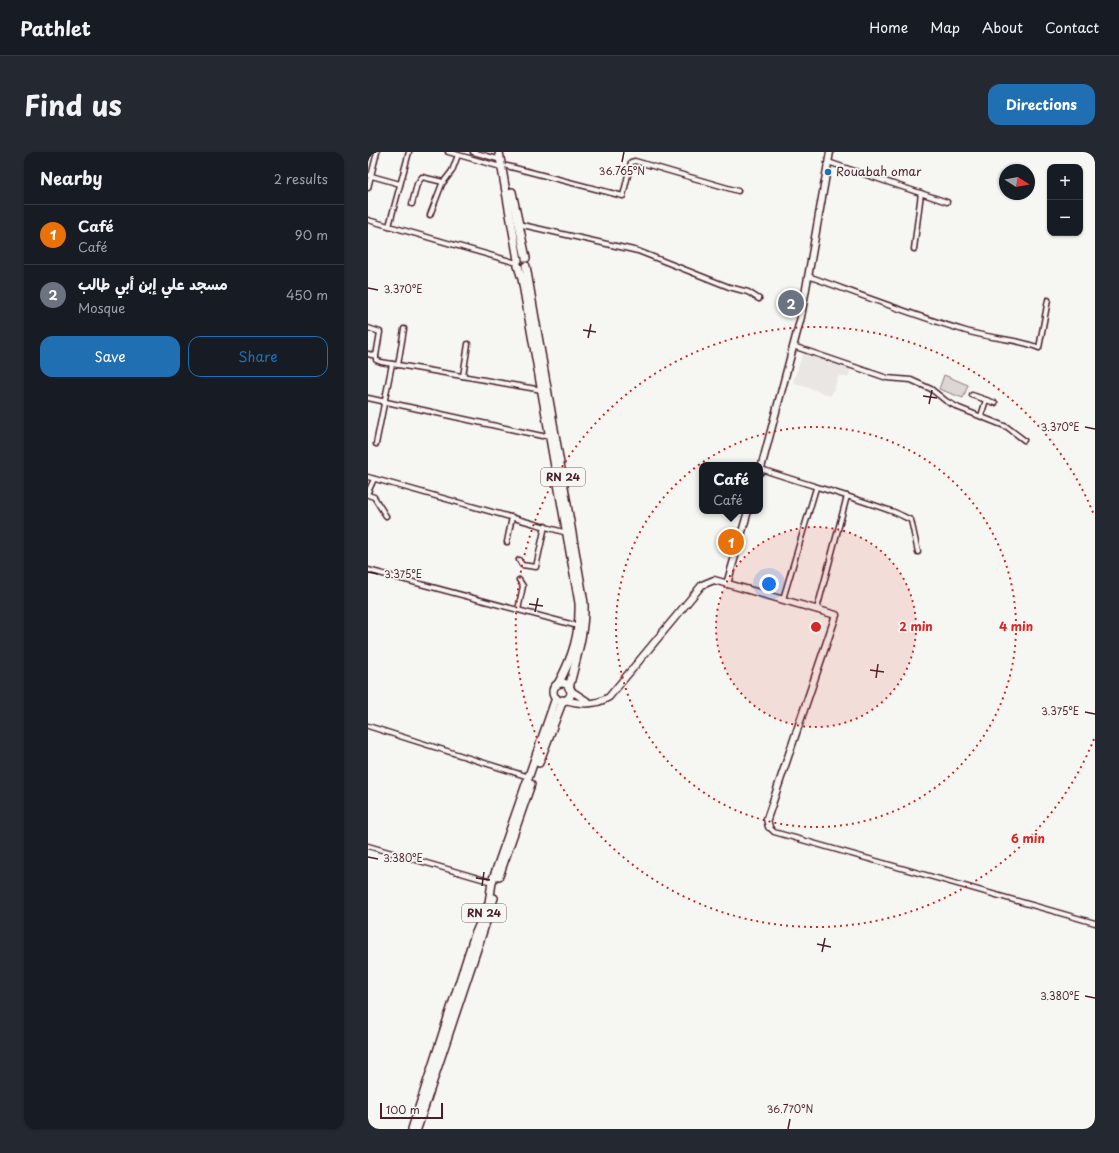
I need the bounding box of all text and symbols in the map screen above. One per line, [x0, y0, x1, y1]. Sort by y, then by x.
text: Pathlet [20, 14, 91, 42]
text: Home [869, 17, 908, 38]
text: Map [930, 17, 960, 38]
text: About [982, 17, 1023, 38]
text: Contact [1045, 17, 1099, 38]
text: Find us [24, 83, 122, 126]
button: Directions [988, 84, 1095, 125]
place label: Rouabah omar [836, 162, 922, 180]
text: 36.765°N [599, 163, 645, 178]
north arrow [999, 164, 1035, 200]
map controls [1047, 164, 1083, 236]
button: + [1047, 164, 1083, 200]
text: Nearby [40, 165, 102, 191]
marker: Rouabah omar [823, 167, 833, 177]
text: 2 results [274, 169, 328, 188]
button: − [1047, 200, 1083, 236]
text: Café [78, 214, 114, 237]
text: 1 [50, 225, 56, 244]
text: 90 m [295, 225, 328, 244]
text: Café [78, 237, 107, 256]
text: مسجد علي إبن أبي طالب [78, 272, 228, 295]
text: 3.370°E [384, 281, 422, 296]
text: 2 [48, 285, 58, 304]
text: 450 m [286, 285, 328, 304]
pin: 2 [778, 288, 804, 318]
text: Mosque [78, 298, 125, 317]
button: Save [40, 336, 180, 377]
button: Share [188, 336, 328, 377]
text: 3.370°E [1041, 419, 1079, 434]
popup [699, 462, 763, 514]
text: Café [713, 467, 749, 490]
road number: RN 24 [541, 468, 585, 486]
text: Café [713, 490, 743, 509]
pin: 1 [718, 527, 744, 557]
text: 3.375°E [384, 566, 422, 581]
your location [759, 574, 779, 594]
text: 2 min [899, 617, 933, 635]
text: 4 min [999, 617, 1033, 635]
centre of rings [809, 620, 823, 634]
text: 3.375°E [1041, 703, 1079, 718]
text: 6 min [1011, 829, 1045, 847]
text: 3.380°E [383, 850, 423, 865]
road number: RN 24 [462, 904, 506, 922]
text: 3.380°E [1040, 988, 1080, 1003]
scale bar [380, 1101, 443, 1120]
text: 100 m [386, 1101, 420, 1118]
text: 36.770°N [767, 1101, 813, 1116]

